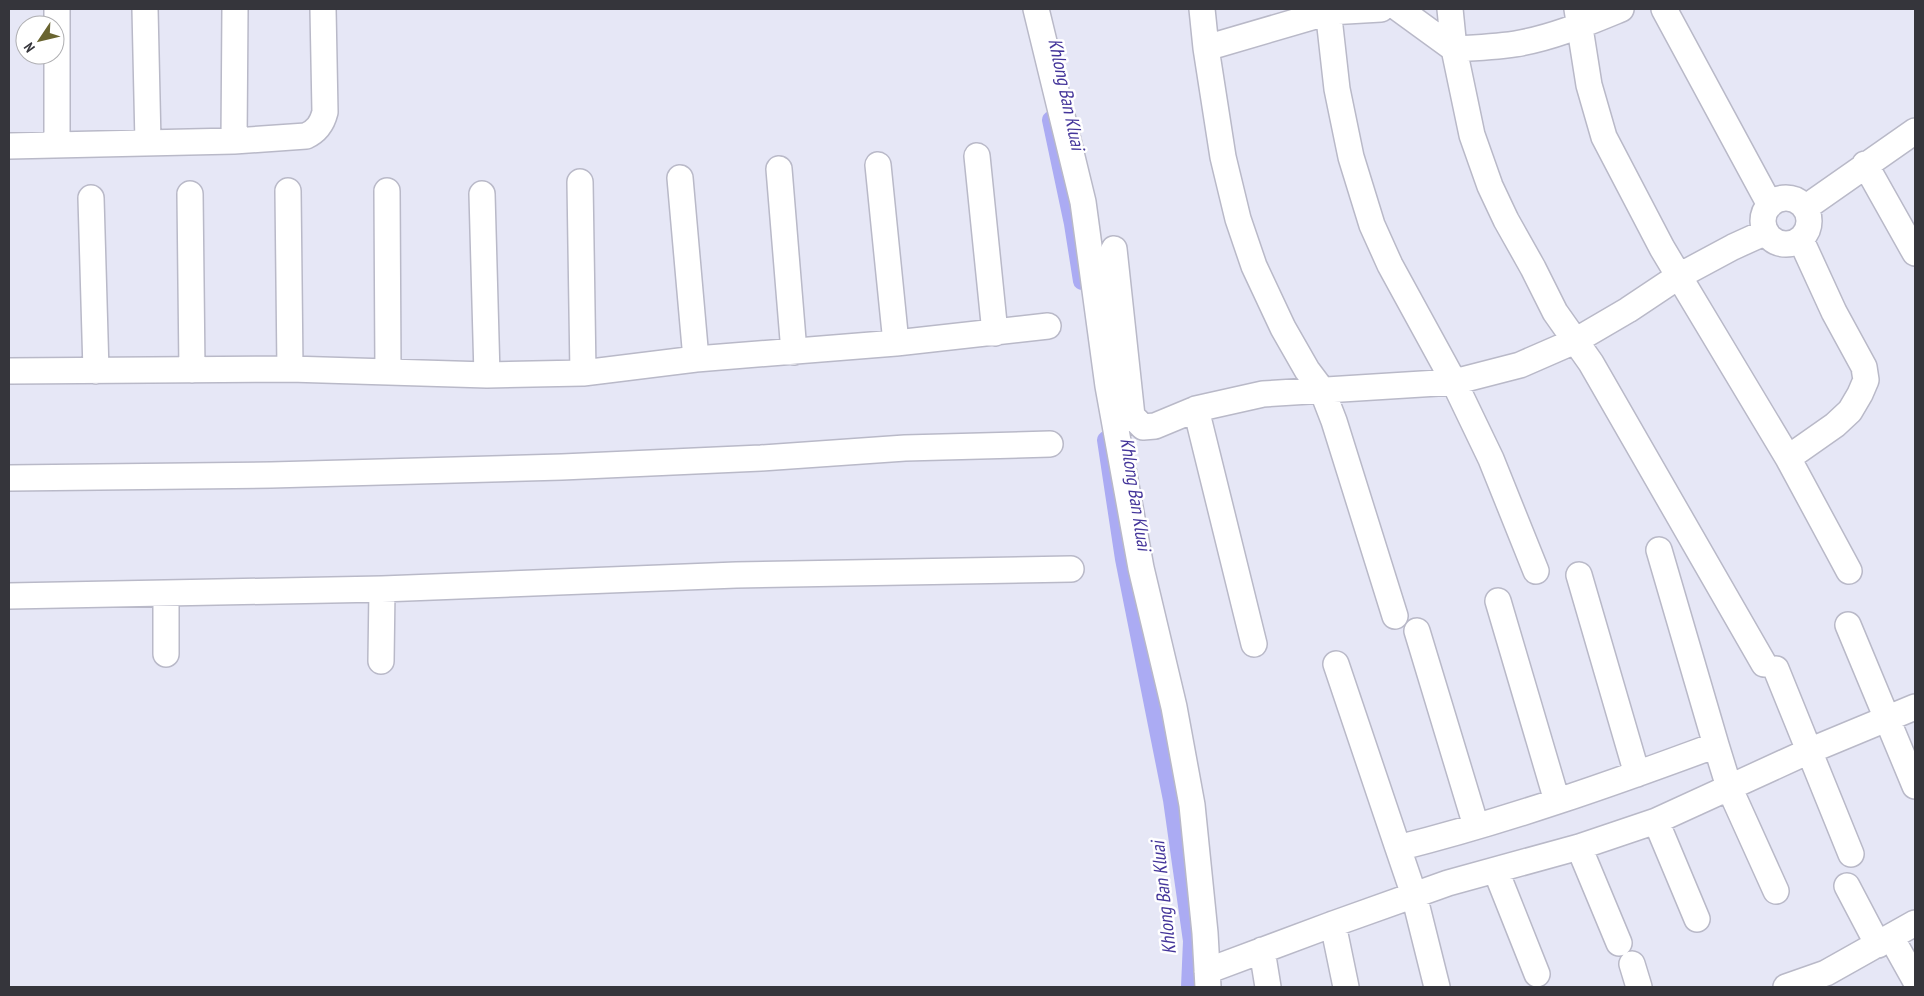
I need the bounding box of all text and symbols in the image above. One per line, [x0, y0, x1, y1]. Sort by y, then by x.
north arrow [15, 15, 65, 65]
water label: Khlong Ban Kluai [1043, 36, 1091, 155]
text: N [20, 39, 39, 56]
water label: Khlong Ban Kluai [1115, 436, 1157, 555]
water label: Khlong Ban Kluai [1145, 837, 1181, 956]

